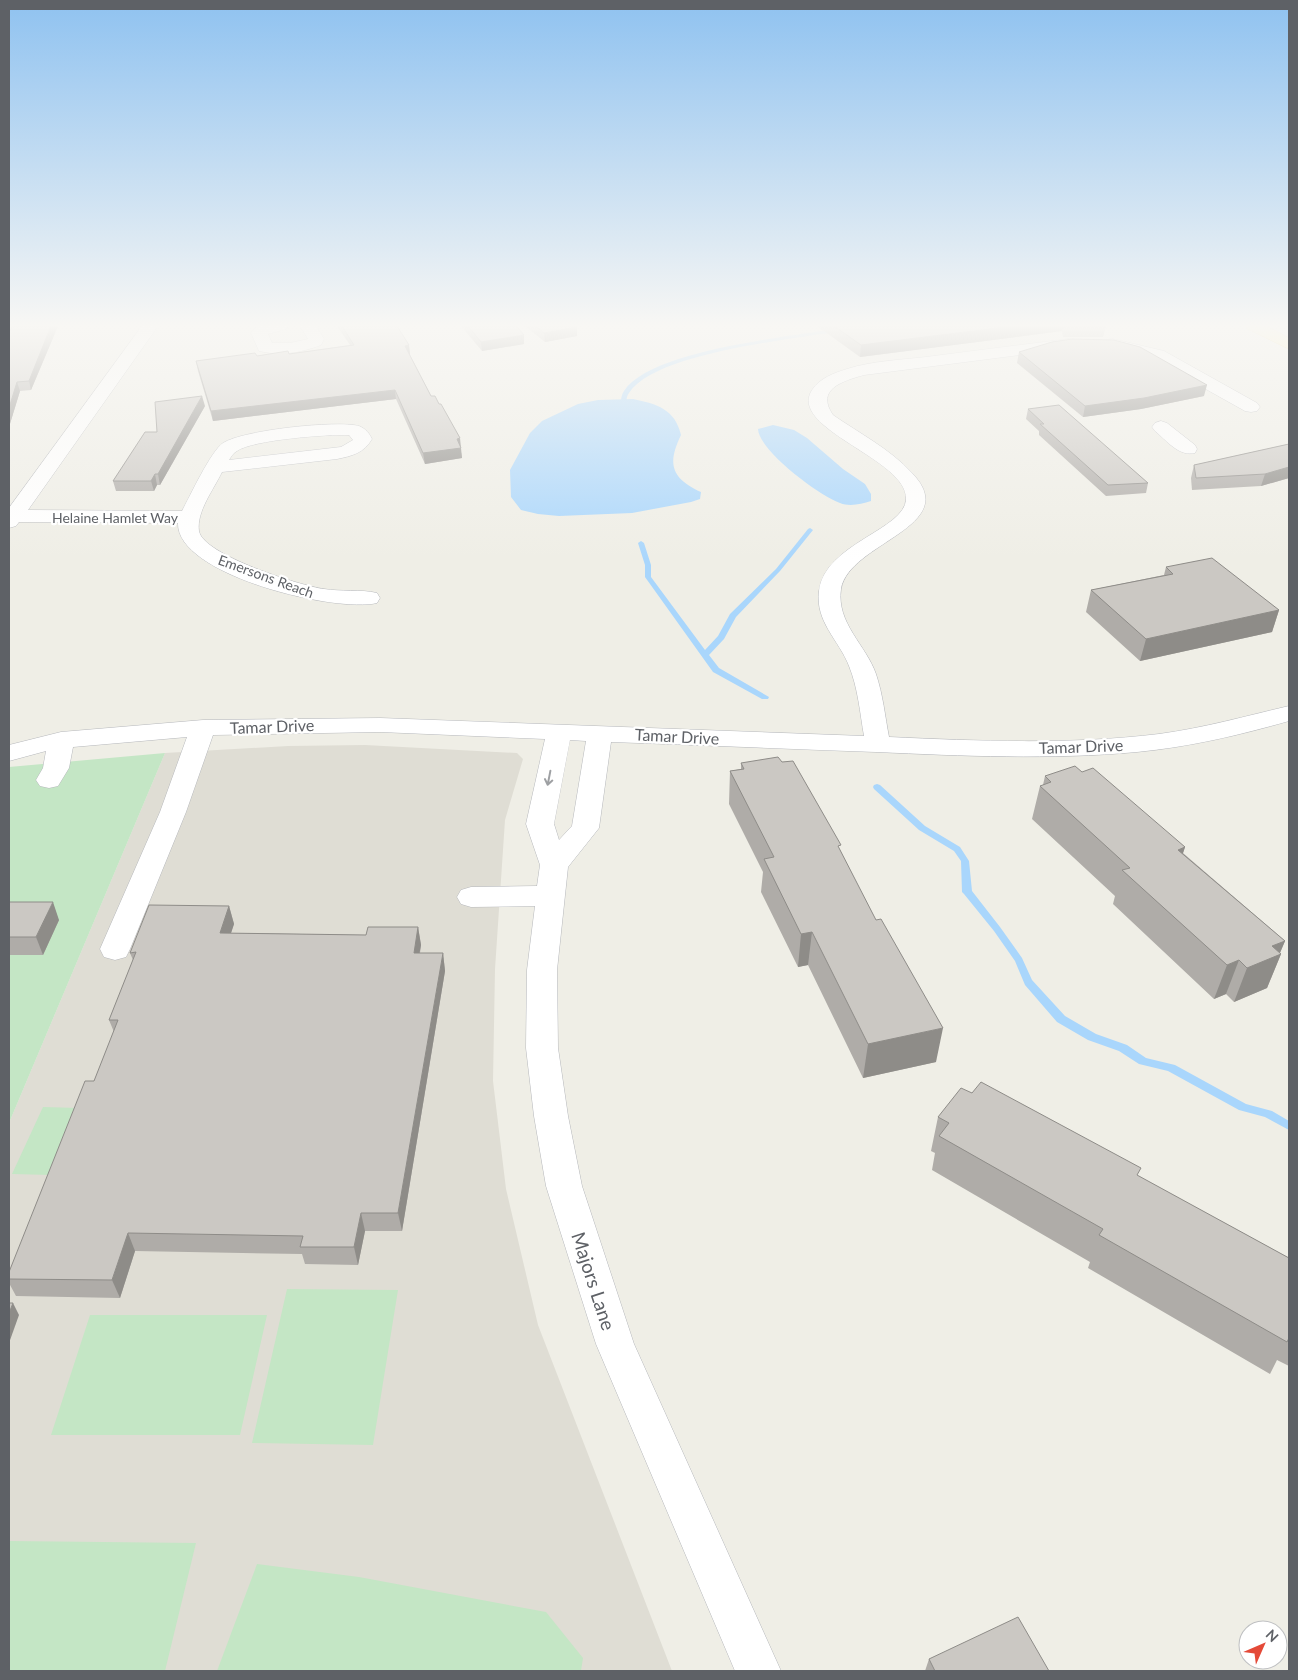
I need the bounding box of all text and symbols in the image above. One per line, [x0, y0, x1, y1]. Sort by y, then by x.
street label: Helaine Hamlet Way [52, 509, 179, 526]
street label: Emersons Reach [216, 551, 316, 601]
street label: Tamar Drive [229, 715, 315, 737]
street label: Tamar Drive [634, 724, 720, 748]
street label: Tamar Drive [1038, 735, 1124, 757]
one-way arrow [543, 770, 553, 786]
street label: Majors Lane [567, 1229, 621, 1333]
north arrow [1238, 1620, 1288, 1670]
text: N [1263, 1626, 1282, 1645]

